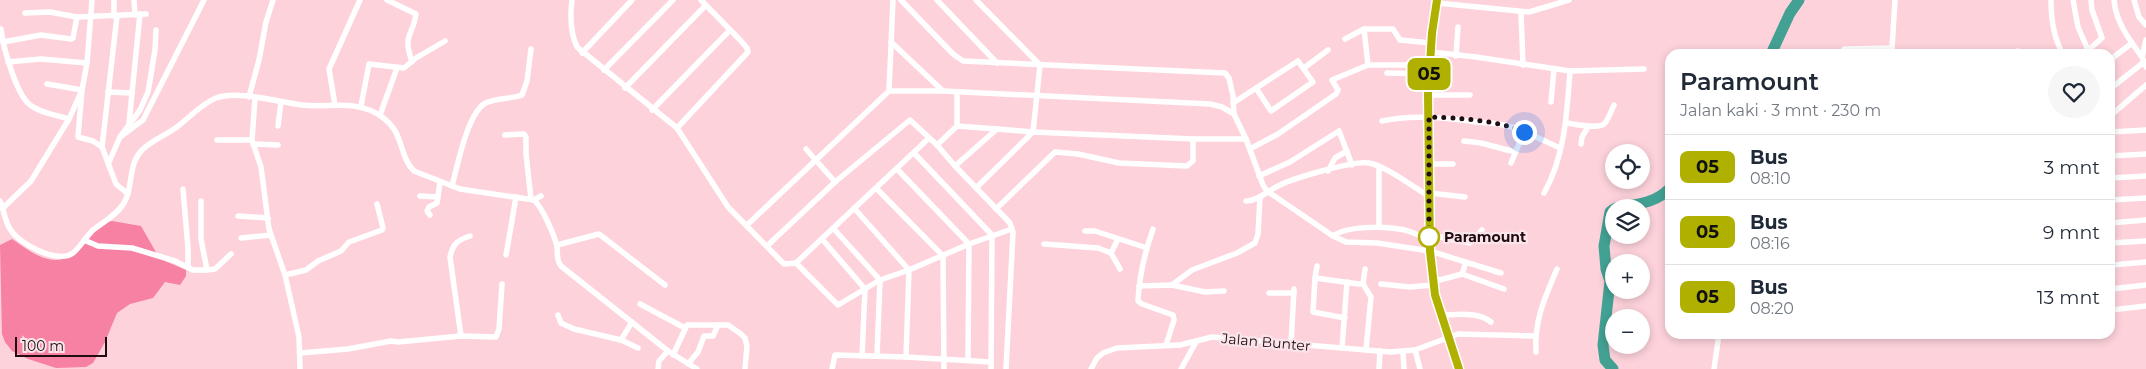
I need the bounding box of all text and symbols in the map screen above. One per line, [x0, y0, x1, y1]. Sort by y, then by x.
line badge: 05 [1406, 58, 1452, 90]
text: 05 [1418, 63, 1440, 85]
button: heart [2048, 66, 2100, 118]
text: Paramount [1680, 67, 1819, 96]
text: Jalan kaki · 3 mnt · 230 m [1680, 101, 1881, 120]
your location [1512, 120, 1537, 145]
map controls [1605, 144, 1650, 354]
button: locate [1605, 144, 1650, 189]
text: Bus [1750, 146, 1788, 169]
text: 05 [1696, 156, 1719, 178]
text: 3 mnt [2044, 156, 2100, 179]
text: 08:10 [1750, 169, 1791, 188]
button: layers [1605, 199, 1650, 244]
text: Bus [1750, 211, 1788, 234]
text: 05 [1696, 221, 1719, 243]
text: 9 mnt [2043, 221, 2100, 244]
marker: Paramount [1418, 226, 1440, 248]
place label: Paramount [1444, 228, 1526, 246]
text: 08:16 [1750, 234, 1790, 253]
button: + [1605, 254, 1650, 299]
text: Bus [1750, 276, 1788, 299]
text: 05 [1696, 286, 1719, 308]
text: 13 mnt [2037, 286, 2100, 309]
text: 08:20 [1750, 299, 1794, 318]
button: − [1605, 309, 1650, 354]
street label: Jalan Bunter [1220, 329, 1312, 355]
scale bar [15, 334, 108, 357]
text: 100 m [22, 337, 64, 355]

